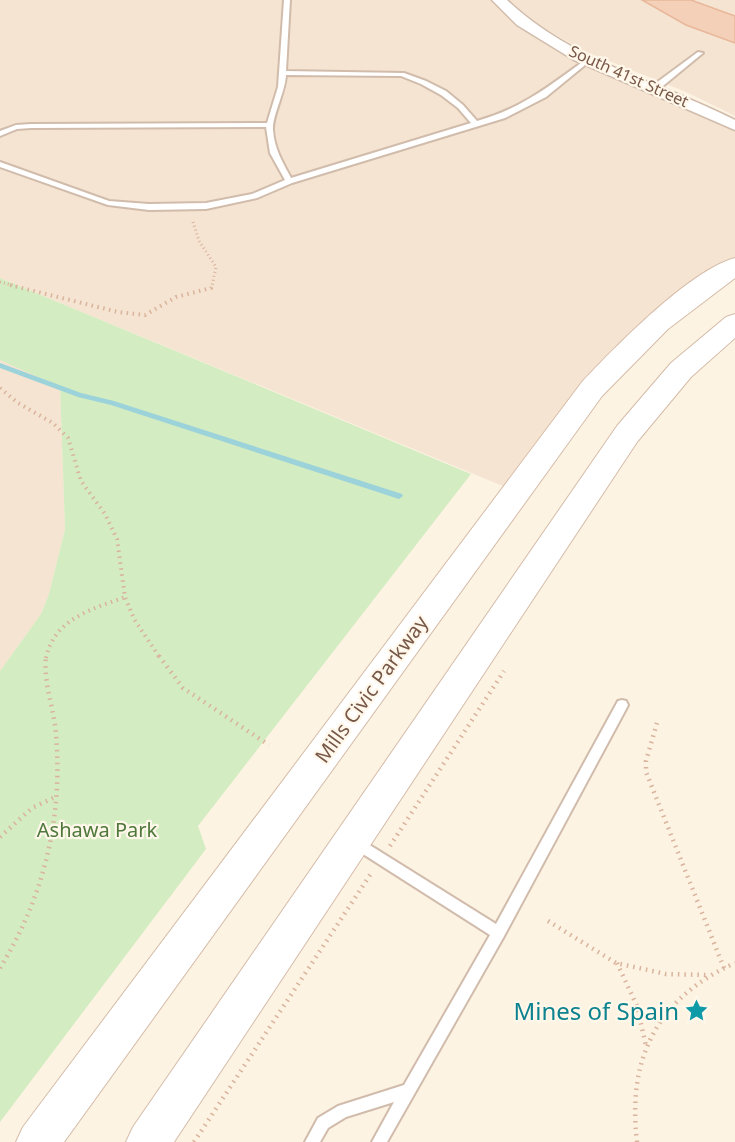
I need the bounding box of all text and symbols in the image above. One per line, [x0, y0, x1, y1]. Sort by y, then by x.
street label: South 41st Street [566, 40, 692, 112]
street label: Mills Civic Parkway [308, 609, 434, 768]
park label: Ashawa Park [37, 816, 157, 843]
place label: Mines of Spain [513, 994, 679, 1027]
place icon: Mines of Spain [684, 997, 710, 1023]

